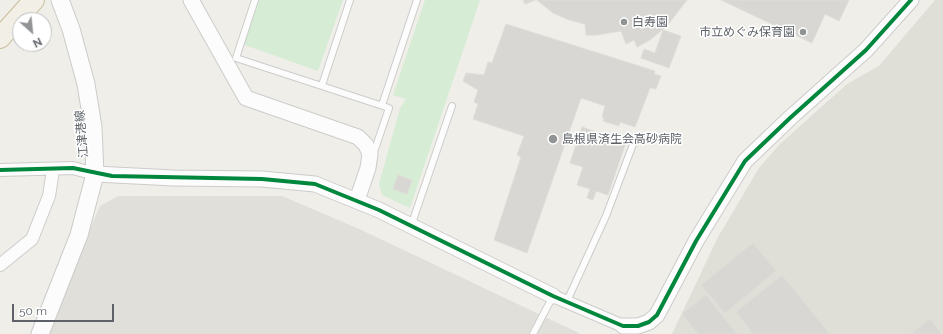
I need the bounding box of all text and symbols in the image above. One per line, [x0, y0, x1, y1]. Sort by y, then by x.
north arrow [12, 12, 52, 52]
place label: 白寿園 [632, 15, 668, 29]
marker: 白寿園 [619, 17, 629, 27]
place label: 市立めぐみ保育園 [699, 25, 795, 39]
marker: 市立めぐみ保育園 [798, 27, 808, 37]
text: N [31, 35, 44, 50]
street label: 江津港線 [73, 109, 91, 159]
place label: 島根県済生会高砂病院 [562, 132, 682, 146]
marker: 島根県済生会高砂病院 [547, 133, 559, 145]
scale bar [14, 296, 116, 322]
text: 50 m [19, 304, 47, 318]

